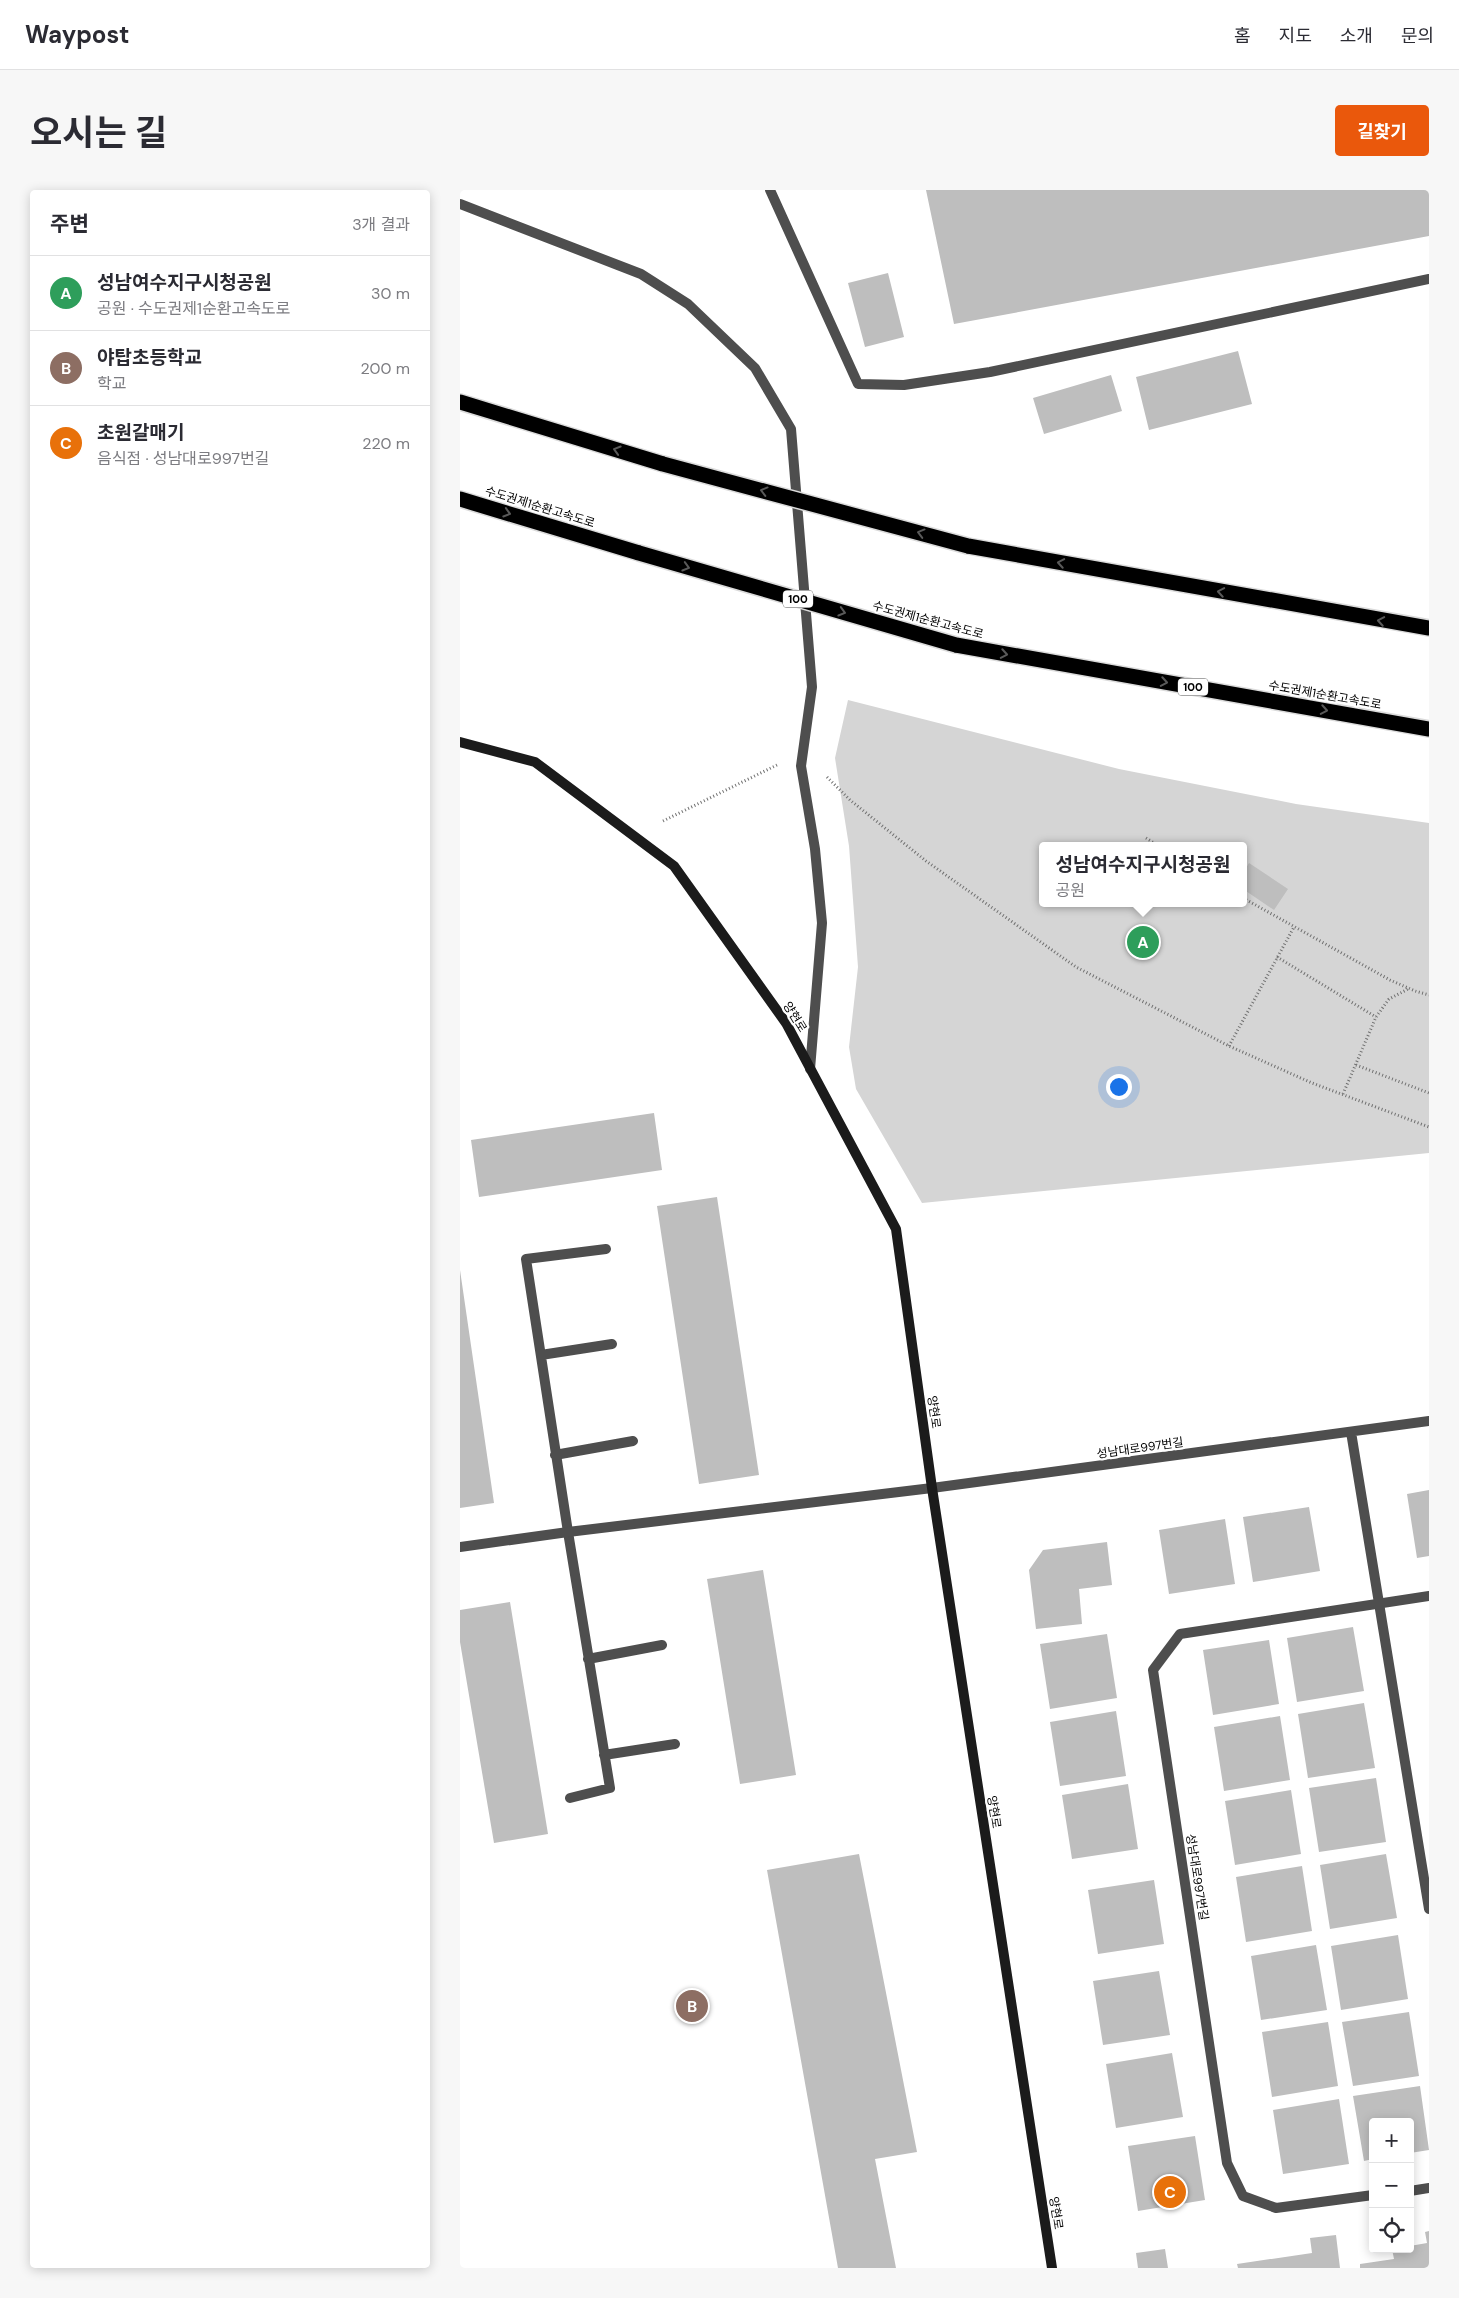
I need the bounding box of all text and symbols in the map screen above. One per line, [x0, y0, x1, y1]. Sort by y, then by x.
text: Waypost [25, 19, 129, 50]
text: 홈 [1234, 24, 1251, 48]
text: 지도 [1279, 24, 1312, 48]
text: 소개 [1340, 24, 1373, 48]
text: 문의 [1401, 24, 1434, 48]
button: 길찾기 [1335, 105, 1429, 156]
text: 오시는 길 [30, 110, 167, 156]
text: 주변 [50, 210, 89, 238]
text: 3개 결과 [352, 214, 410, 235]
text: 성남여수지구시청공원 [97, 270, 272, 295]
text: A [60, 283, 72, 304]
text: 30 m [371, 283, 410, 304]
text: 공원 · 수도권제1순환고속도로 [97, 298, 290, 319]
text: 야탑초등학교 [97, 345, 202, 370]
text: B [61, 358, 71, 379]
text: 200 m [361, 358, 410, 379]
text: 학교 [97, 373, 126, 394]
text: 초원갈매기 [97, 420, 184, 445]
text: C [60, 433, 72, 454]
text: 220 m [362, 433, 410, 454]
one-way arrow [613, 445, 621, 455]
text: 음식점 · 성남대로997번길 [97, 448, 269, 469]
street label: 수도권제1순환고속도로 [483, 483, 597, 531]
one-way arrow [760, 486, 769, 497]
one-way arrow [502, 507, 510, 517]
one-way arrow [917, 528, 926, 539]
one-way arrow [1057, 558, 1066, 568]
one-way arrow [681, 561, 689, 571]
one-way arrow [1217, 587, 1225, 597]
road number: 100 [783, 590, 813, 608]
street label: 수도권제1순환고속도로 [871, 597, 985, 643]
one-way arrow [837, 606, 846, 617]
one-way arrow [1376, 616, 1385, 627]
one-way arrow [1000, 648, 1009, 658]
one-way arrow [1160, 676, 1169, 686]
street label: 수도권제1순환고속도로 [1267, 677, 1383, 713]
road number: 100 [1178, 678, 1208, 696]
one-way arrow [1320, 705, 1329, 715]
popup [1039, 842, 1247, 907]
text: 성남여수지구시청공원 [1056, 852, 1230, 877]
text: 공원 [1056, 880, 1085, 901]
pin: A [1127, 923, 1159, 961]
street label: 양현로 [779, 999, 811, 1035]
your location [1106, 1074, 1132, 1100]
street label: 양현로 [924, 1394, 944, 1430]
street label: 성남대로997번길 [1096, 1434, 1184, 1462]
street label: 양현로 [984, 1794, 1004, 1830]
street label: 성남대로997번길 [1182, 1833, 1212, 1921]
pin: B [676, 1987, 708, 2025]
map controls [1369, 2118, 1414, 2253]
button: + [1369, 2118, 1414, 2163]
button: − [1369, 2163, 1414, 2208]
pin: C [1154, 2173, 1186, 2211]
street label: 양현로 [1046, 2195, 1066, 2231]
button: locate [1369, 2208, 1414, 2253]

